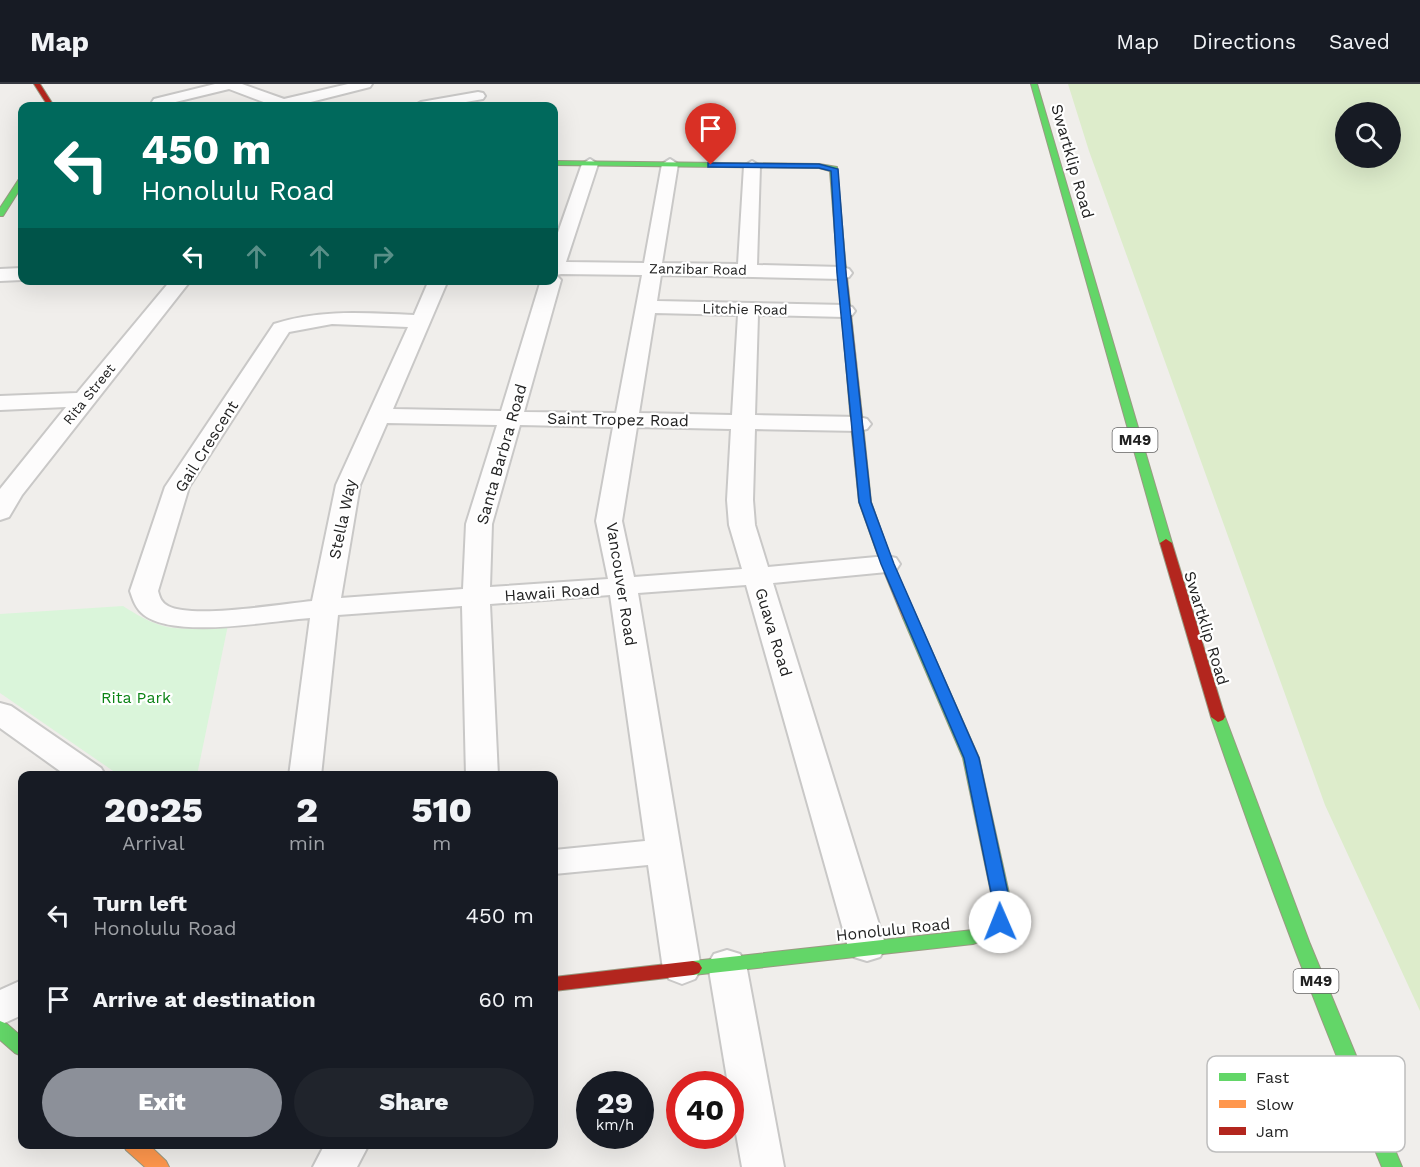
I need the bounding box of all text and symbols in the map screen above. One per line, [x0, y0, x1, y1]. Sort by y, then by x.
text: Map [30, 25, 89, 58]
text: Map [1116, 29, 1159, 54]
text: Directions [1192, 29, 1296, 54]
text: Saved [1329, 29, 1390, 54]
street label: Swartklip Road [1047, 102, 1098, 220]
map controls [1335, 102, 1401, 168]
button: search [1335, 102, 1401, 168]
pin [685, 103, 736, 165]
icon: arrive [694, 112, 727, 145]
text: 450 m [141, 125, 271, 174]
icon: left [42, 126, 120, 204]
text: Honolulu Road [141, 175, 335, 207]
icon: left [177, 240, 210, 273]
icon: ahead [240, 240, 273, 273]
icon: ahead [303, 240, 336, 273]
icon: right [366, 240, 399, 273]
street label: Zanzibar Road [649, 260, 747, 278]
street label: Litchie Road [702, 300, 788, 318]
street label: Rita Street [60, 360, 118, 428]
street label: Santa Barbra Road [472, 382, 531, 527]
street label: Gail Crescent [171, 397, 242, 496]
street label: Saint Tropez Road [547, 409, 689, 430]
road number: M49 [1112, 428, 1158, 452]
street label: Stella Way [325, 477, 360, 561]
street label: Vancouver Road [602, 521, 641, 647]
street label: Swartklip Road [1180, 569, 1233, 687]
street label: Hawaii Road [504, 580, 600, 605]
street label: Guava Road [751, 586, 796, 679]
park label: Rita Park [101, 688, 171, 707]
text: 20:25 [104, 789, 203, 831]
text: 2 [296, 789, 318, 831]
text: 510 [411, 789, 472, 831]
text: Arrival [122, 831, 185, 855]
text: min [289, 831, 325, 855]
text: m [432, 831, 451, 855]
position arrow [968, 890, 1032, 954]
text: Turn left [93, 891, 187, 916]
icon: left [42, 899, 75, 932]
text: 450 m [466, 903, 534, 928]
street label: Honolulu Road [835, 914, 951, 945]
text: Honolulu Road [93, 916, 236, 940]
road number: M49 [1294, 969, 1338, 993]
icon: arrive [42, 983, 75, 1016]
text: Arrive at destination [93, 987, 316, 1012]
text: 60 m [478, 987, 534, 1012]
legend [1207, 1056, 1405, 1152]
button: Exit [42, 1068, 282, 1137]
button: Share [294, 1068, 534, 1137]
text: Fast [1256, 1068, 1289, 1087]
speed limit sign: 40 [666, 1071, 744, 1149]
text: 29 [597, 1085, 633, 1120]
text: Slow [1256, 1095, 1294, 1114]
text: km/h [596, 1116, 634, 1134]
text: Jam [1256, 1122, 1289, 1141]

